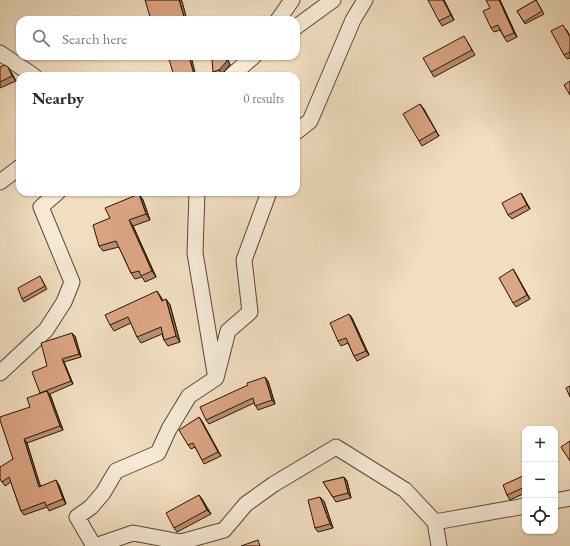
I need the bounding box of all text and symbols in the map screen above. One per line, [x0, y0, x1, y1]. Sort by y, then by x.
search box [16, 16, 300, 60]
icon: search [30, 27, 52, 49]
text: Search here [62, 29, 127, 48]
text: Nearby [32, 87, 84, 109]
text: 0 results [243, 90, 284, 107]
map controls [522, 426, 558, 534]
button: + [522, 426, 558, 462]
button: − [522, 462, 558, 498]
button: locate [522, 498, 558, 534]

